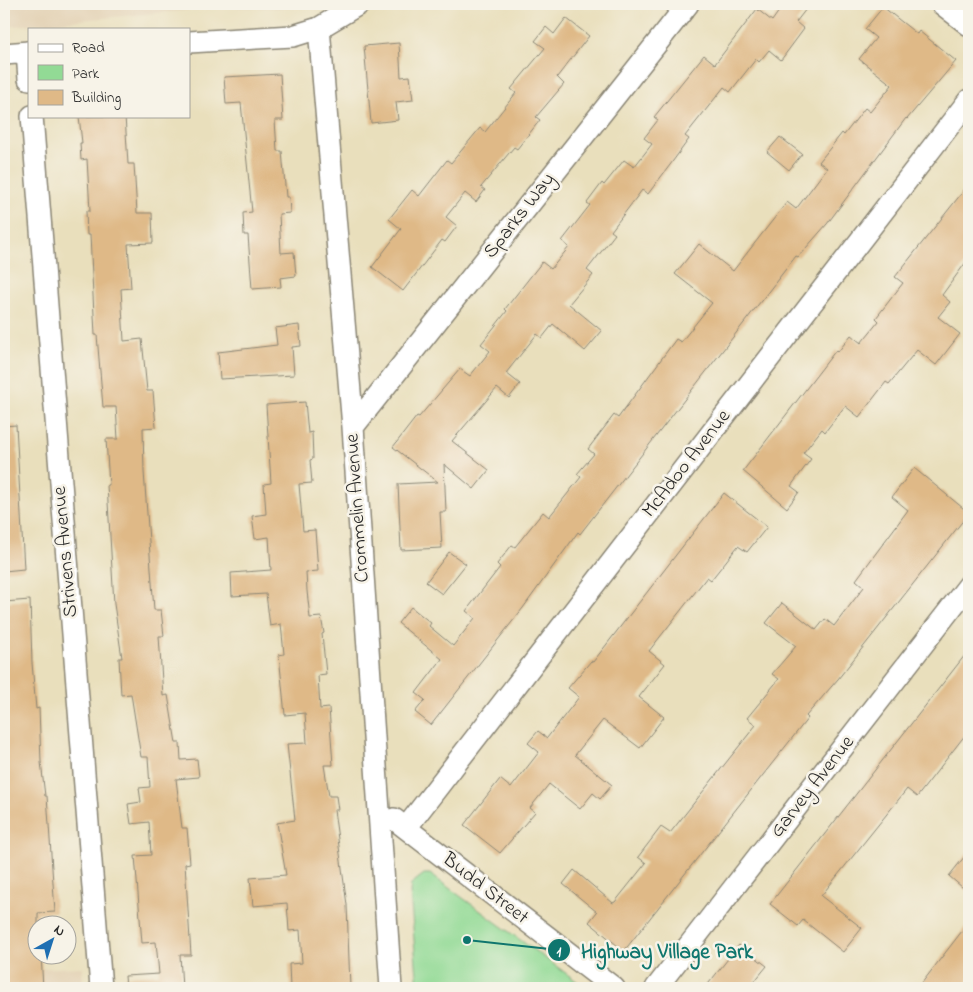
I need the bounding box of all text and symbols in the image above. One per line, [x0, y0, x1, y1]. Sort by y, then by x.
legend [28, 28, 190, 118]
text: Road [72, 37, 105, 59]
text: Park [72, 63, 100, 85]
text: Building [71, 87, 121, 110]
street label: Sparks Way [477, 167, 563, 265]
street label: McAdoo Avenue [635, 404, 739, 524]
street label: Crommelin Avenue [338, 433, 378, 583]
street label: Strivens Avenue [46, 485, 86, 619]
street label: Garvey Avenue [764, 730, 862, 844]
street label: Budd Street [435, 845, 535, 932]
north arrow [28, 914, 78, 964]
text: N [49, 920, 70, 942]
callout: Highway Village Park [546, 932, 763, 968]
text: Highway Village Park [581, 938, 754, 970]
text: 1 [557, 941, 562, 963]

